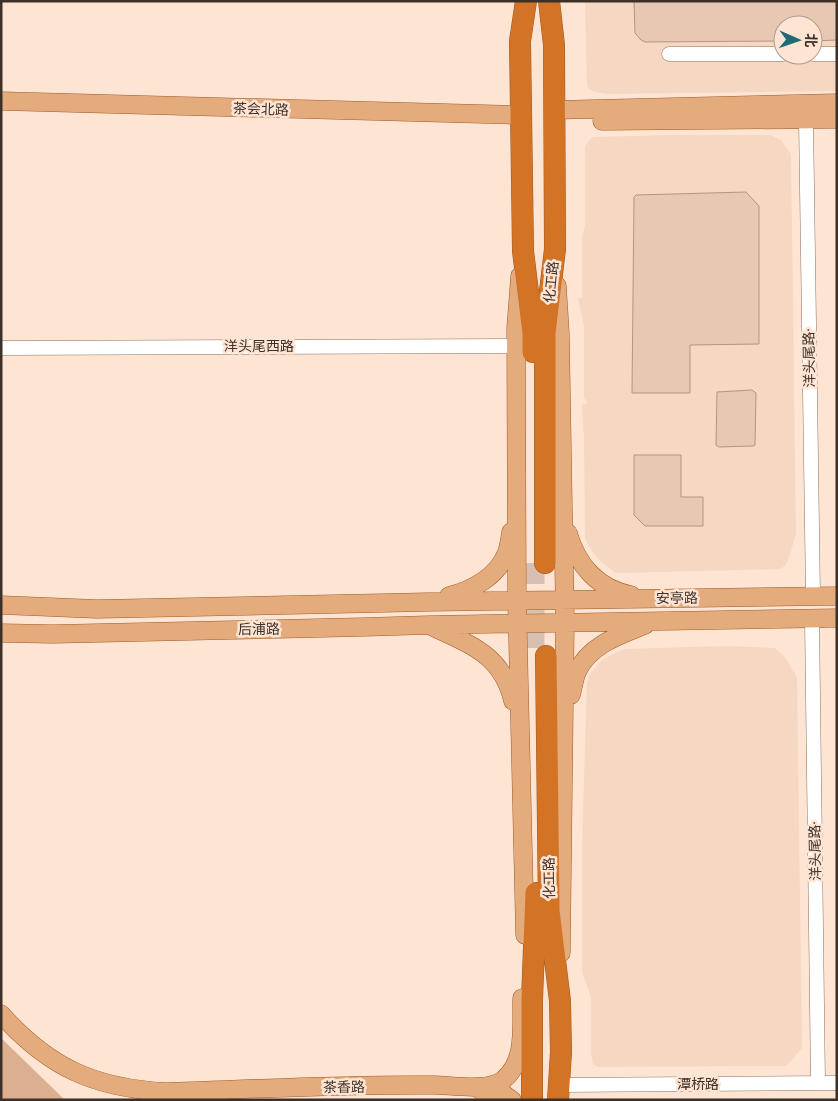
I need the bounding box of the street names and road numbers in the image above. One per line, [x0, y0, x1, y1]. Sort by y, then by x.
street label: 茶会北路 [233, 100, 289, 118]
street label: 化工路 [541, 260, 561, 304]
street label: 洋头尾路· [800, 328, 818, 388]
street label: 洋头尾西路 [224, 338, 294, 354]
street label: 安亭路 [656, 590, 698, 606]
street label: 后浦路 [238, 621, 280, 637]
street label: 洋头尾路· [806, 821, 824, 881]
street label: 化工路 [541, 857, 557, 899]
street label: 潭桥路 [677, 1076, 719, 1092]
street label: 茶香路 [323, 1079, 365, 1095]

